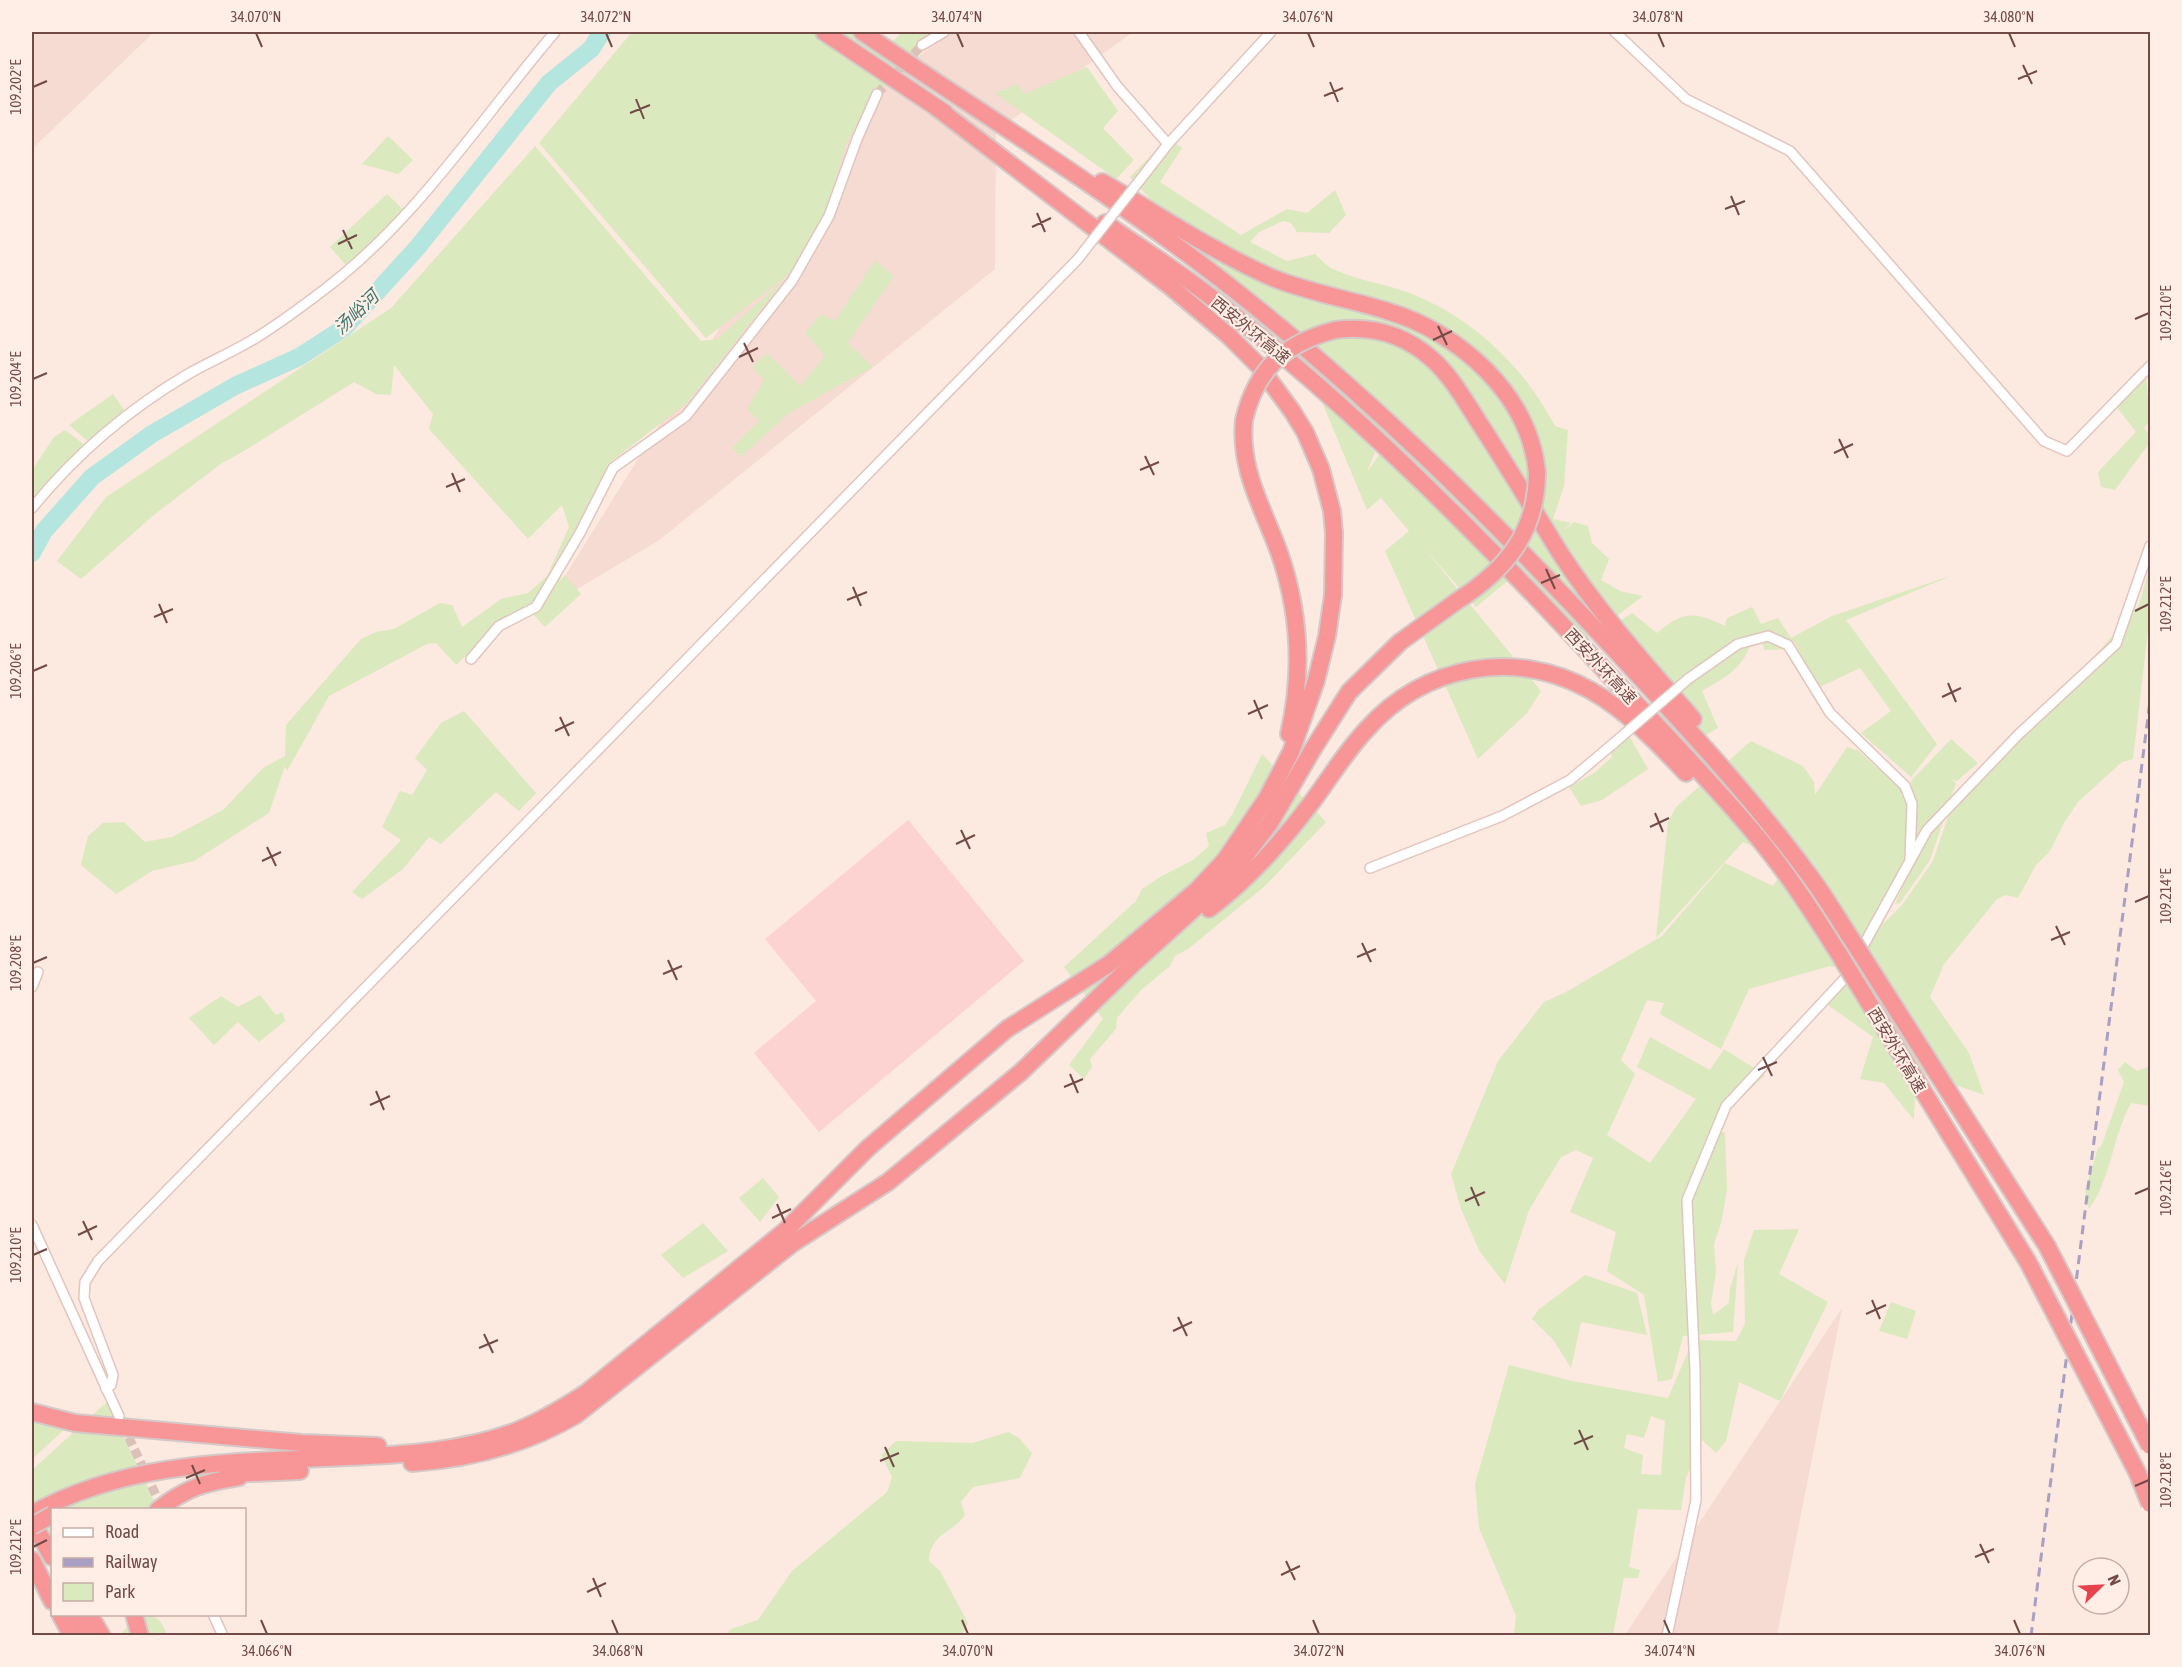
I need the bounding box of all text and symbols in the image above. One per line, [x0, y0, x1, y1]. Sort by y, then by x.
text: 34.070°N [231, 8, 281, 25]
text: 34.072°N [581, 8, 631, 25]
text: 34.074°N [932, 8, 982, 25]
text: 34.076°N [1283, 8, 1333, 25]
text: 34.078°N [1633, 8, 1683, 25]
text: 34.080°N [1984, 8, 2034, 25]
text: 109.202°E [7, 59, 24, 115]
water label: 汤峪河 [329, 284, 385, 338]
text: 109.210°E [2157, 285, 2174, 341]
street label: 西安外环高速 [1208, 293, 1294, 367]
text: 109.204°E [7, 351, 24, 407]
text: 109.212°E [2157, 576, 2174, 632]
street label: 西安外环高速 [1562, 625, 1640, 707]
text: 109.206°E [7, 643, 24, 699]
text: 109.214°E [2157, 868, 2174, 924]
text: 109.208°E [7, 935, 24, 991]
street label: 西安外环高速 [1865, 1004, 1929, 1096]
text: 109.216°E [2157, 1160, 2174, 1216]
text: 109.210°E [7, 1227, 24, 1283]
text: 109.218°E [2157, 1452, 2174, 1508]
legend [51, 1508, 246, 1616]
text: 109.212°E [7, 1519, 24, 1575]
text: Road [105, 1521, 139, 1542]
text: Railway [105, 1551, 157, 1572]
north arrow [2071, 1556, 2131, 1616]
text: N [2105, 1572, 2125, 1588]
text: Park [105, 1581, 135, 1602]
text: 34.066°N [242, 1642, 292, 1659]
text: 34.068°N [593, 1642, 643, 1659]
text: 34.070°N [943, 1642, 993, 1659]
text: 34.072°N [1294, 1642, 1344, 1659]
text: 34.074°N [1645, 1642, 1695, 1659]
text: 34.076°N [1995, 1642, 2045, 1659]

